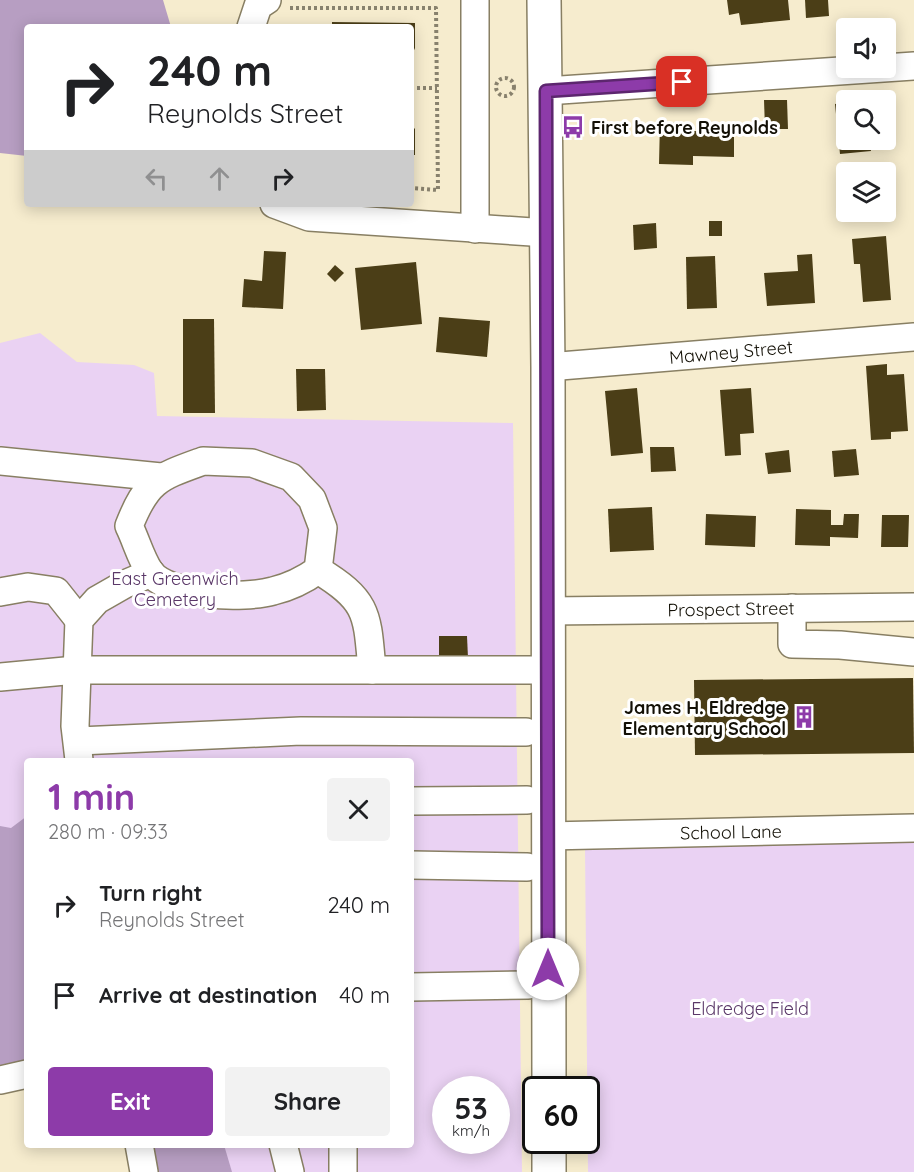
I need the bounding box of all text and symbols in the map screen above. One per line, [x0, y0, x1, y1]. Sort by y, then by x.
map controls [836, 18, 896, 222]
button: sound [836, 18, 896, 78]
text: 240 m [147, 44, 272, 97]
icon: right [48, 48, 126, 126]
pin [656, 56, 707, 107]
icon: arrive [665, 65, 698, 98]
button: search [836, 90, 896, 150]
text: Reynolds Street [147, 96, 343, 130]
bus stop icon: First before Reynolds [560, 114, 586, 140]
place label: First before Reynolds [591, 116, 778, 139]
icon: left [140, 162, 173, 195]
icon: ahead [203, 162, 236, 195]
icon: right [266, 162, 299, 195]
button: layers [836, 162, 896, 222]
street label: Mawney Street [668, 335, 794, 369]
park label: East Greenwich Cemetery [111, 567, 239, 611]
street label: Prospect Street [667, 596, 795, 622]
place label: James H. Eldredge Elementary School [622, 696, 786, 740]
building icon: James H. Eldredge Elementary School [791, 704, 817, 730]
text: 1 min [48, 774, 135, 819]
button: close [327, 778, 390, 841]
text: 280 m · 09:33 [48, 819, 168, 844]
street label: School Lane [680, 820, 782, 844]
text: Turn right [99, 879, 203, 907]
icon: right [48, 889, 81, 922]
text: 240 m [327, 891, 390, 919]
text: Reynolds Street [99, 907, 245, 932]
position arrow [516, 937, 580, 1001]
icon: arrive [48, 979, 81, 1012]
text: Arrive at destination [99, 981, 317, 1009]
text: 40 m [339, 981, 390, 1009]
park label: Eldredge Field [691, 997, 809, 1020]
button: Exit [48, 1067, 213, 1136]
button: Share [225, 1067, 390, 1136]
speed limit sign: 60 [522, 1076, 600, 1154]
text: 53 [454, 1089, 488, 1127]
text: km/h [452, 1121, 490, 1140]

